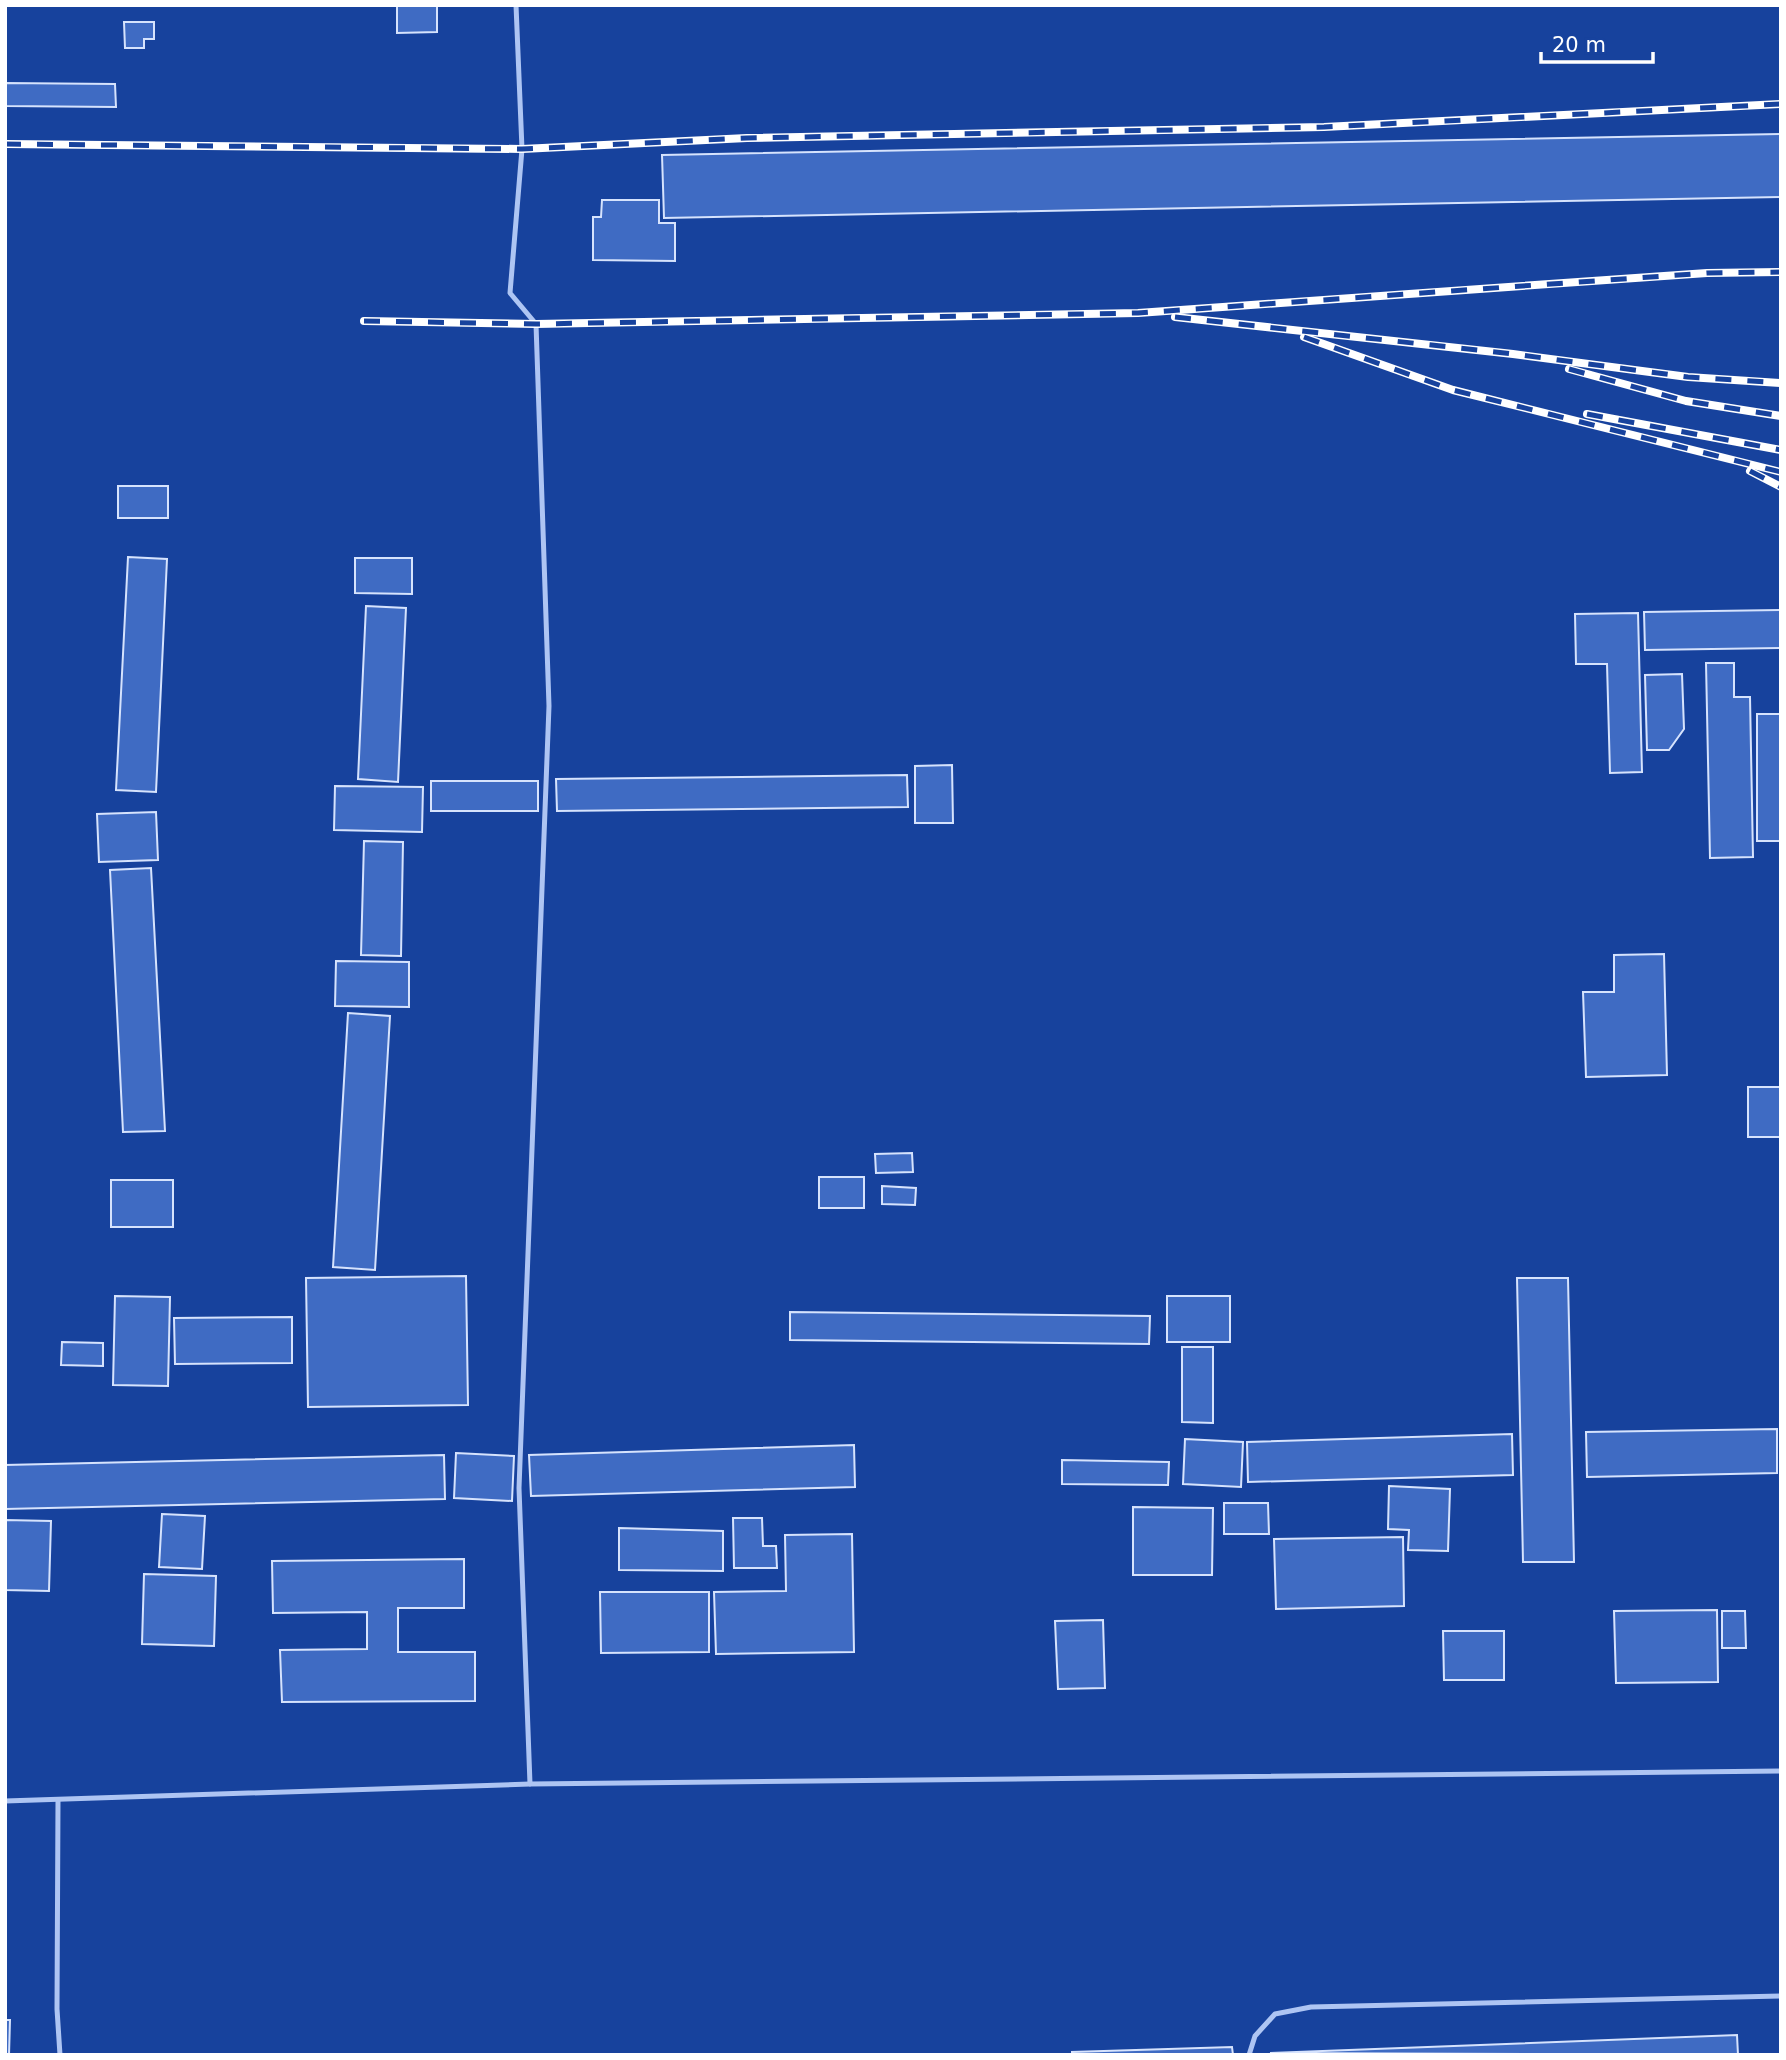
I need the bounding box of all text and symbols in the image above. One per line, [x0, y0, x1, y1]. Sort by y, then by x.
scale bar [1541, 21, 1653, 65]
text: 20 m [1552, 33, 1606, 57]

